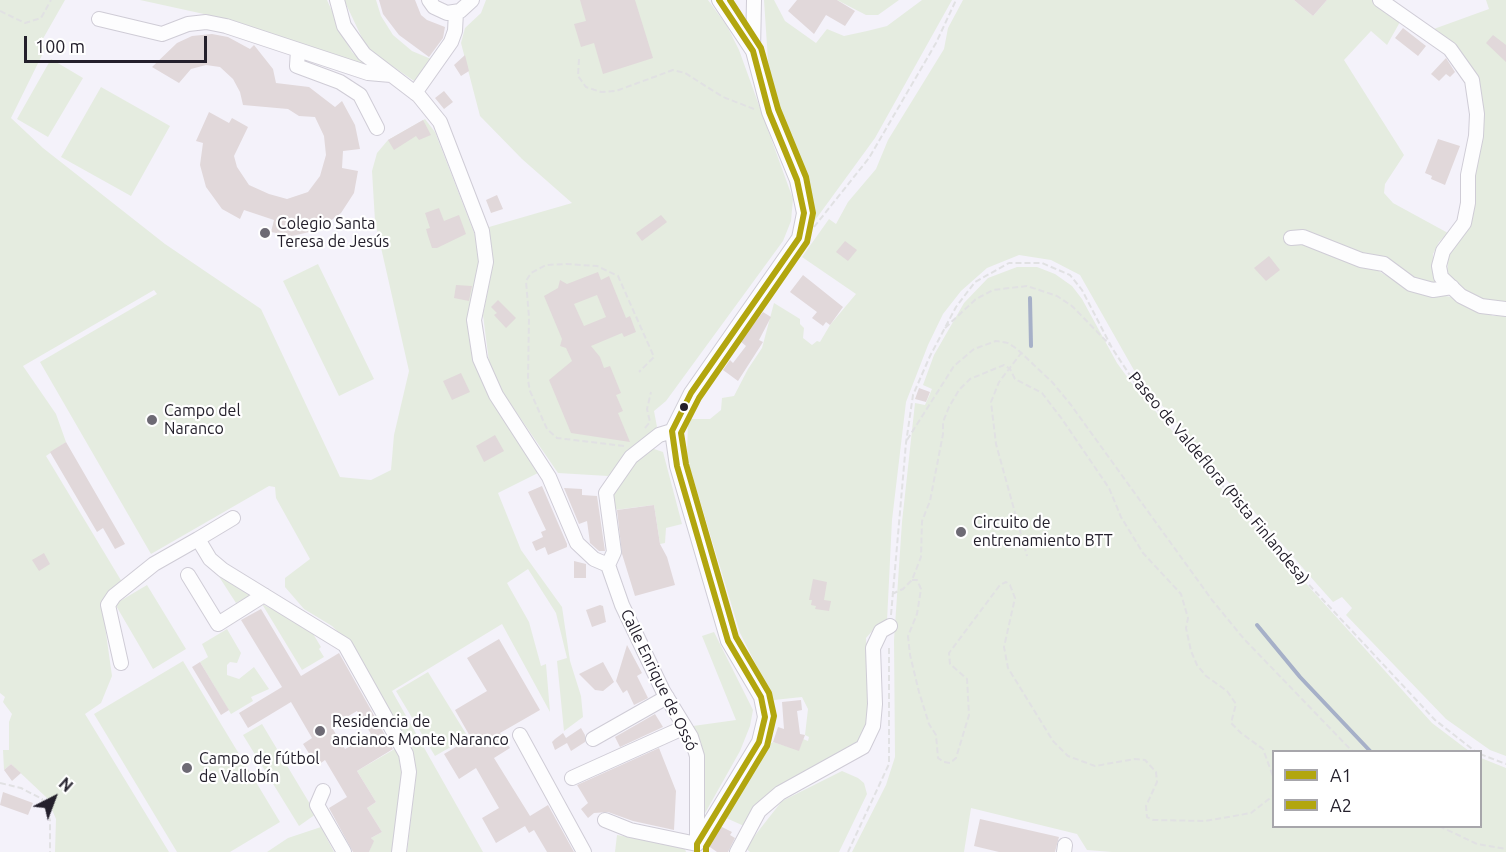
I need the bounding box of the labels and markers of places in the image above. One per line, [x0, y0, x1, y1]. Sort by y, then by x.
place label: Colegio Santa Teresa de Jesús [277, 214, 389, 252]
marker: Colegio Santa Teresa de Jesús [258, 226, 272, 240]
place label: Campo del Naranco [164, 401, 241, 439]
unlabelled marker [678, 401, 690, 413]
marker: Campo del Naranco [145, 413, 159, 427]
place label: Circuito de entrenamiento BTT [973, 513, 1113, 551]
marker: Circuito de entrenamiento BTT [954, 525, 968, 539]
place label: Residencia de ancianos Monte Naranco [332, 712, 509, 750]
marker: Residencia de ancianos Monte Naranco [313, 724, 327, 738]
place label: Campo de fútbol de Vallobín [199, 749, 320, 787]
marker: Campo de fútbol de Vallobín [180, 761, 194, 775]

